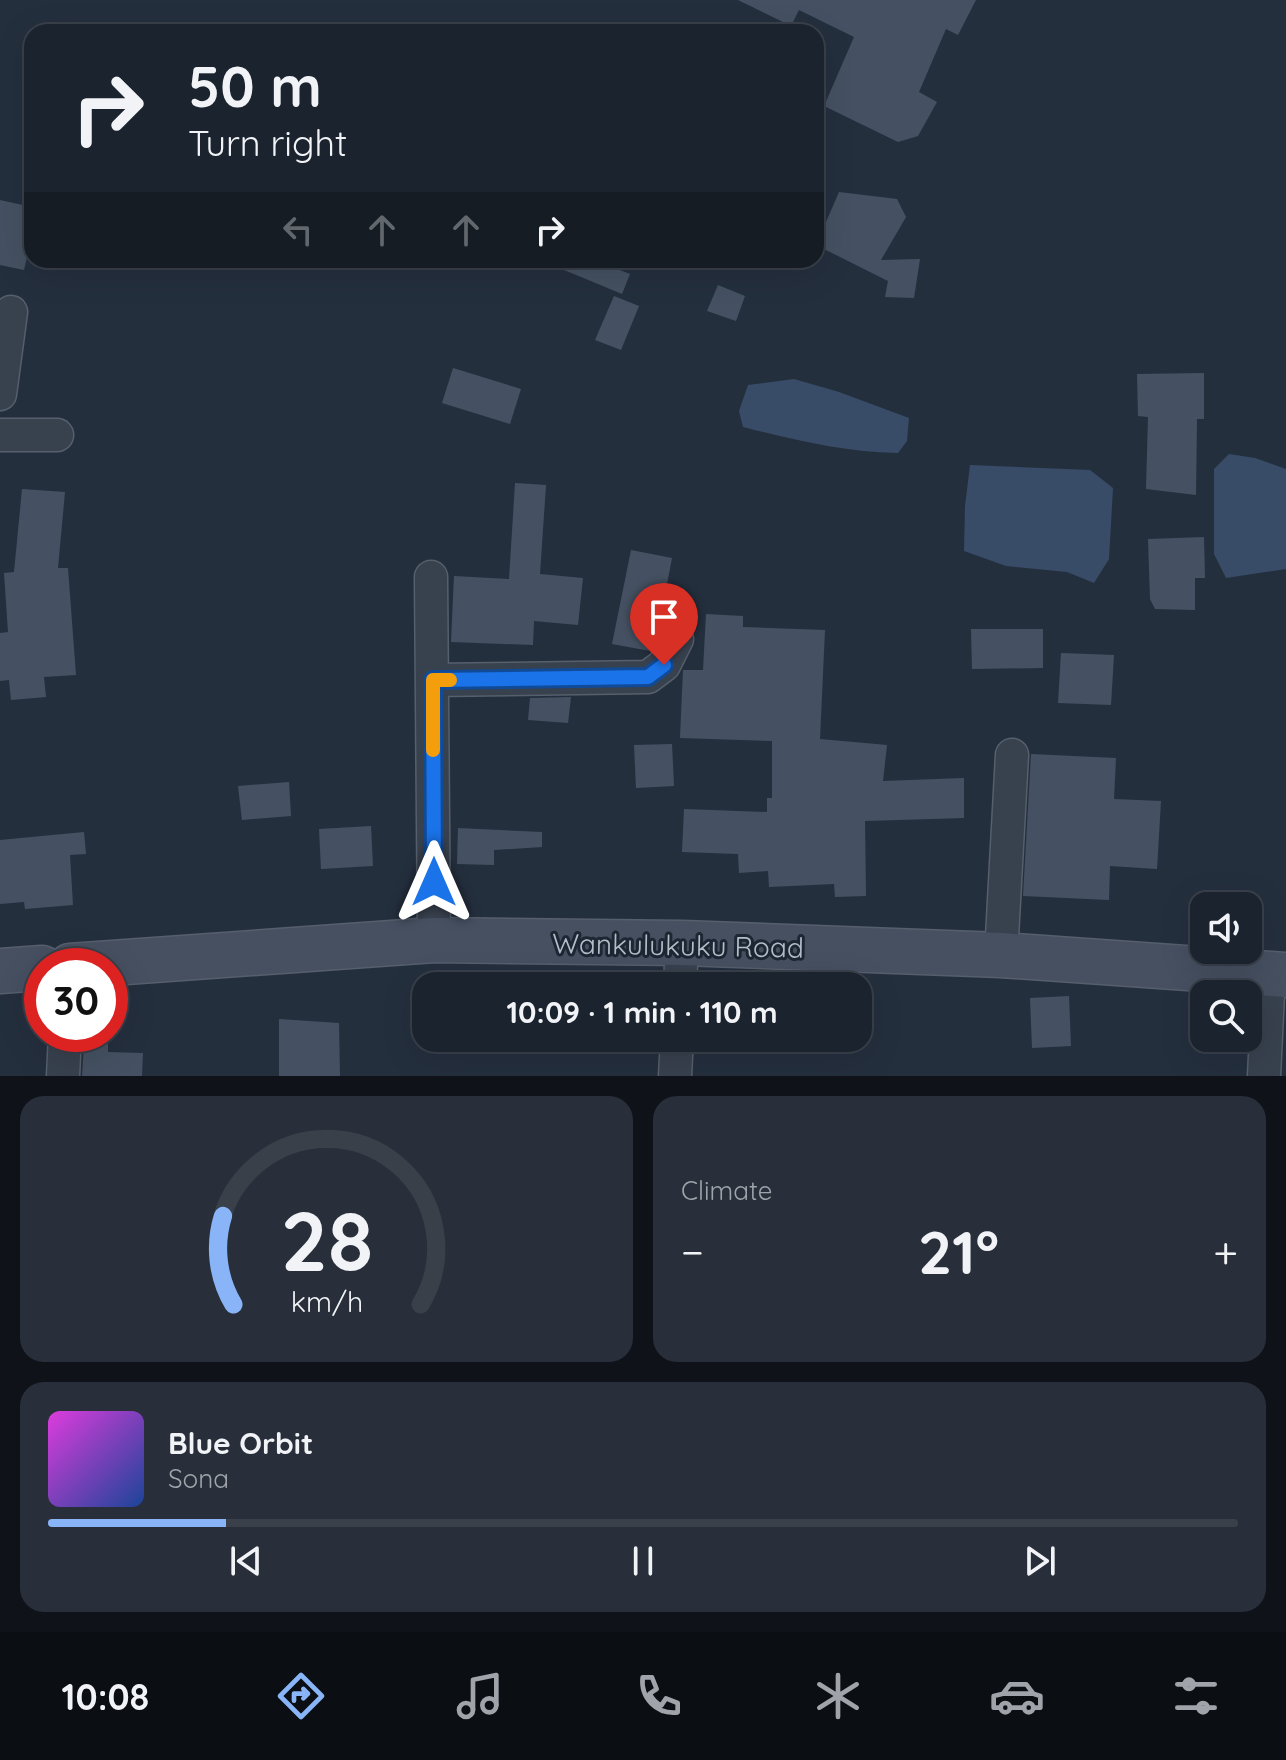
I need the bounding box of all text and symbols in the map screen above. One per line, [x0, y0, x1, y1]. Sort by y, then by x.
text: 50 m [188, 51, 322, 121]
icon: right [56, 56, 160, 160]
text: Turn right [188, 120, 347, 165]
icon: left [276, 208, 320, 252]
icon: ahead [360, 208, 404, 252]
icon: ahead [444, 208, 488, 252]
icon: right [528, 208, 572, 252]
pin [630, 583, 698, 665]
icon: arrive [642, 595, 686, 639]
position arrow [392, 840, 476, 924]
map controls [1190, 892, 1262, 1052]
button: sound [1190, 892, 1262, 964]
street label: Wankulukuku Road [552, 925, 804, 965]
speed limit sign: 30 [24, 948, 128, 1052]
button: search [1190, 980, 1262, 1052]
text: 10:09 · 1 min · 110 m [506, 993, 778, 1031]
text: Climate [681, 1174, 772, 1207]
text: 28 [280, 1188, 373, 1292]
text: 21° [918, 1214, 999, 1289]
text: − [681, 1224, 704, 1279]
text: + [1213, 1224, 1238, 1279]
text: km/h [290, 1283, 363, 1319]
text: Blue Orbit [168, 1424, 313, 1462]
text: Sona [168, 1462, 229, 1495]
icon: previous [224, 1539, 268, 1583]
icon: pause [621, 1539, 665, 1583]
icon: next [1018, 1539, 1062, 1583]
icon: directions [273, 1668, 329, 1724]
icon: music [452, 1668, 508, 1724]
icon: phone [631, 1668, 687, 1724]
icon: climate [810, 1668, 866, 1724]
icon: car [989, 1668, 1045, 1724]
icon: filters [1168, 1668, 1224, 1724]
text: 10:08 [62, 1674, 149, 1719]

